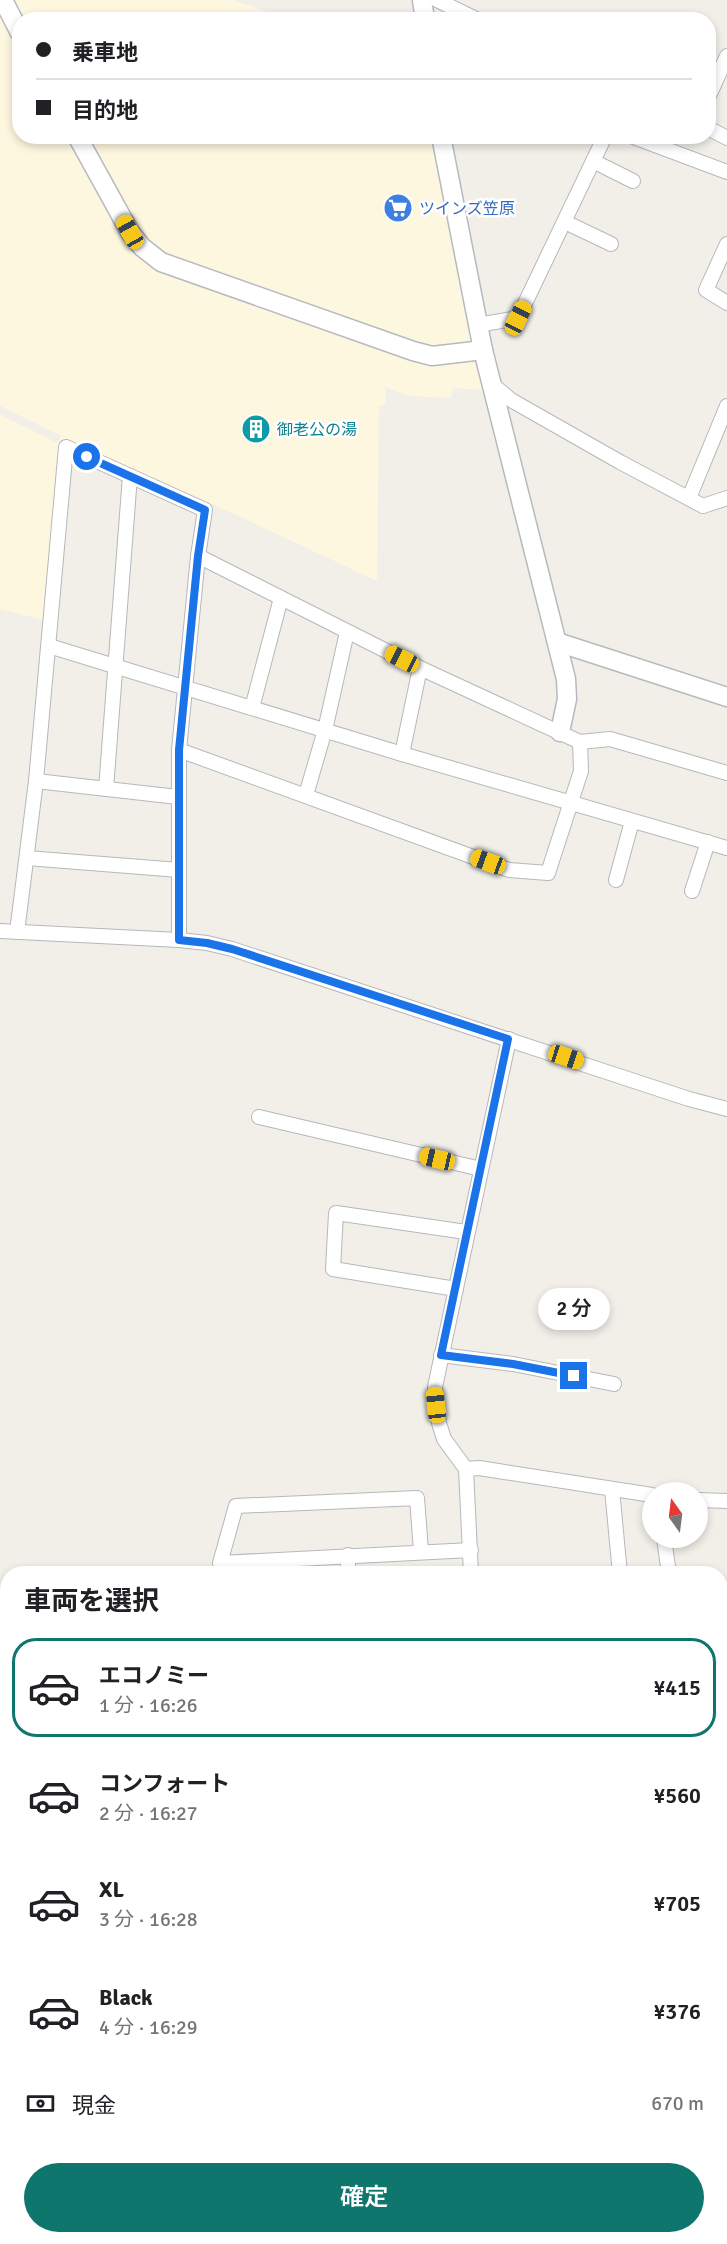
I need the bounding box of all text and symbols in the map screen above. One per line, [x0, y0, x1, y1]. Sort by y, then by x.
text: 乗車地 [72, 39, 138, 66]
text: 目的地 [72, 97, 138, 124]
supermarket icon: ツインズ笠原 [382, 192, 414, 224]
place label: ツインズ笠原 [419, 199, 515, 219]
car [113, 212, 147, 252]
car [502, 298, 534, 338]
building icon: 御老公の湯 [240, 413, 272, 445]
place label: 御老公の湯 [277, 420, 357, 440]
route start [73, 443, 100, 470]
car [382, 643, 422, 675]
car [468, 847, 508, 877]
car [546, 1043, 586, 1071]
car [417, 1146, 457, 1172]
callout: 2 分 [538, 1289, 610, 1331]
text: 2 分 [556, 1296, 592, 1321]
route end [560, 1362, 587, 1389]
car [425, 1386, 447, 1424]
north arrow [642, 1482, 708, 1548]
map controls [642, 1482, 708, 1548]
text: 車両を選択 [24, 1585, 159, 1618]
icon: car [27, 1661, 81, 1715]
text: エコノミー [99, 1662, 209, 1689]
text: ¥415 [653, 1674, 701, 1701]
text: 1 分 · 16:26 [99, 1693, 198, 1718]
icon: car [27, 1769, 81, 1823]
text: コンフォート [99, 1770, 230, 1797]
text: ¥560 [653, 1782, 701, 1809]
text: 2 分 · 16:27 [99, 1801, 198, 1826]
text: XL [99, 1876, 124, 1903]
icon: car [27, 1877, 81, 1931]
text: ¥705 [653, 1890, 701, 1917]
text: 3 分 · 16:28 [99, 1907, 198, 1932]
text: Black [99, 1984, 153, 2011]
icon: car [27, 1985, 81, 2039]
text: ¥376 [653, 1998, 701, 2025]
text: 4 分 · 16:29 [99, 2015, 198, 2040]
icon: cash [24, 2087, 57, 2120]
text: 670 m [651, 2091, 704, 2116]
text: 現金 [72, 2092, 116, 2119]
button: 確定 [24, 2163, 704, 2232]

